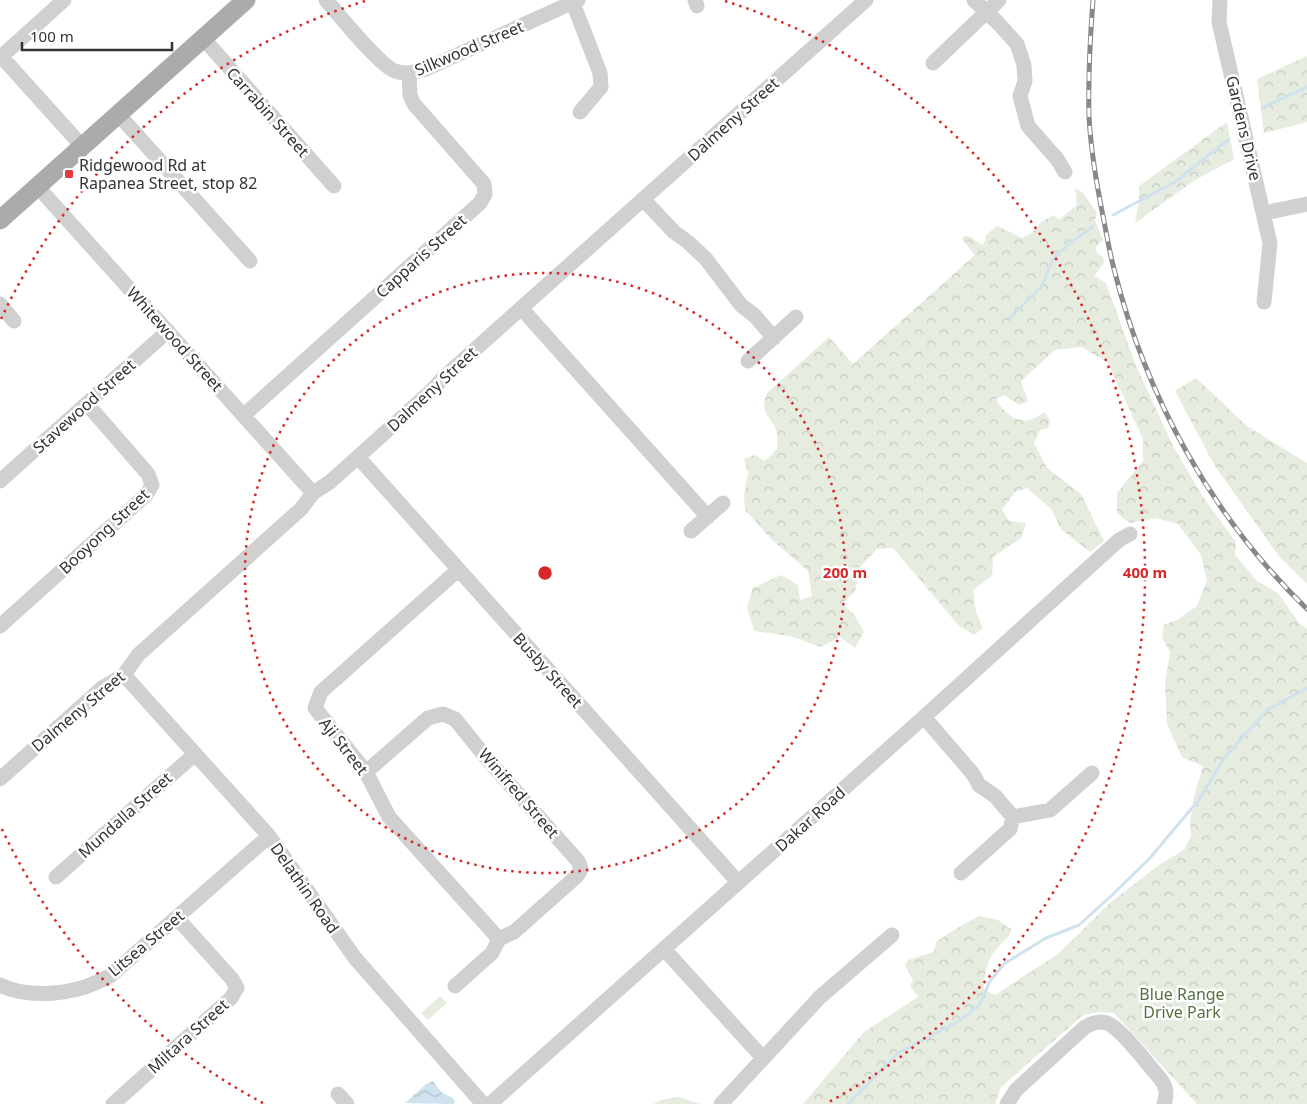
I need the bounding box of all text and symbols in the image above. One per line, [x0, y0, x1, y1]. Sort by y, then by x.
street label: Silkwood Street [411, 15, 527, 81]
scale bar [22, 20, 172, 52]
text: 100 m [30, 26, 74, 46]
street label: Carrabin Street [222, 62, 314, 162]
street label: Dalmeny Street [683, 72, 783, 166]
street label: Gardens Drive [1221, 73, 1267, 183]
place label: Ridgewood Rd at Rapanea Street, stop 82 [79, 154, 257, 194]
marker: Ridgewood Rd at Rapanea Street, stop 82 [63, 168, 75, 180]
street label: Capparis Street [371, 209, 471, 303]
street label: Whitewood Street [122, 282, 228, 396]
street label: Dalmeny Street [382, 341, 482, 436]
street label: Stavewood Street [28, 354, 140, 458]
street label: Booyong Street [54, 483, 154, 579]
text: 200 m [823, 562, 867, 582]
text: 400 m [1123, 562, 1167, 582]
centre of rings [536, 564, 554, 582]
street label: Busby Street [508, 628, 588, 713]
street label: Dalmeny Street [27, 665, 130, 757]
street label: Aji Street [315, 713, 374, 779]
street label: Winifred Street [474, 743, 564, 843]
street label: Mundalla Street [73, 767, 177, 863]
street label: Dakar Road [770, 782, 850, 856]
street label: Delathin Road [266, 838, 344, 938]
street label: Litsea Street [103, 905, 189, 981]
park label: Blue Range Drive Park [1139, 983, 1225, 1023]
street label: Miltara Street [143, 994, 233, 1078]

